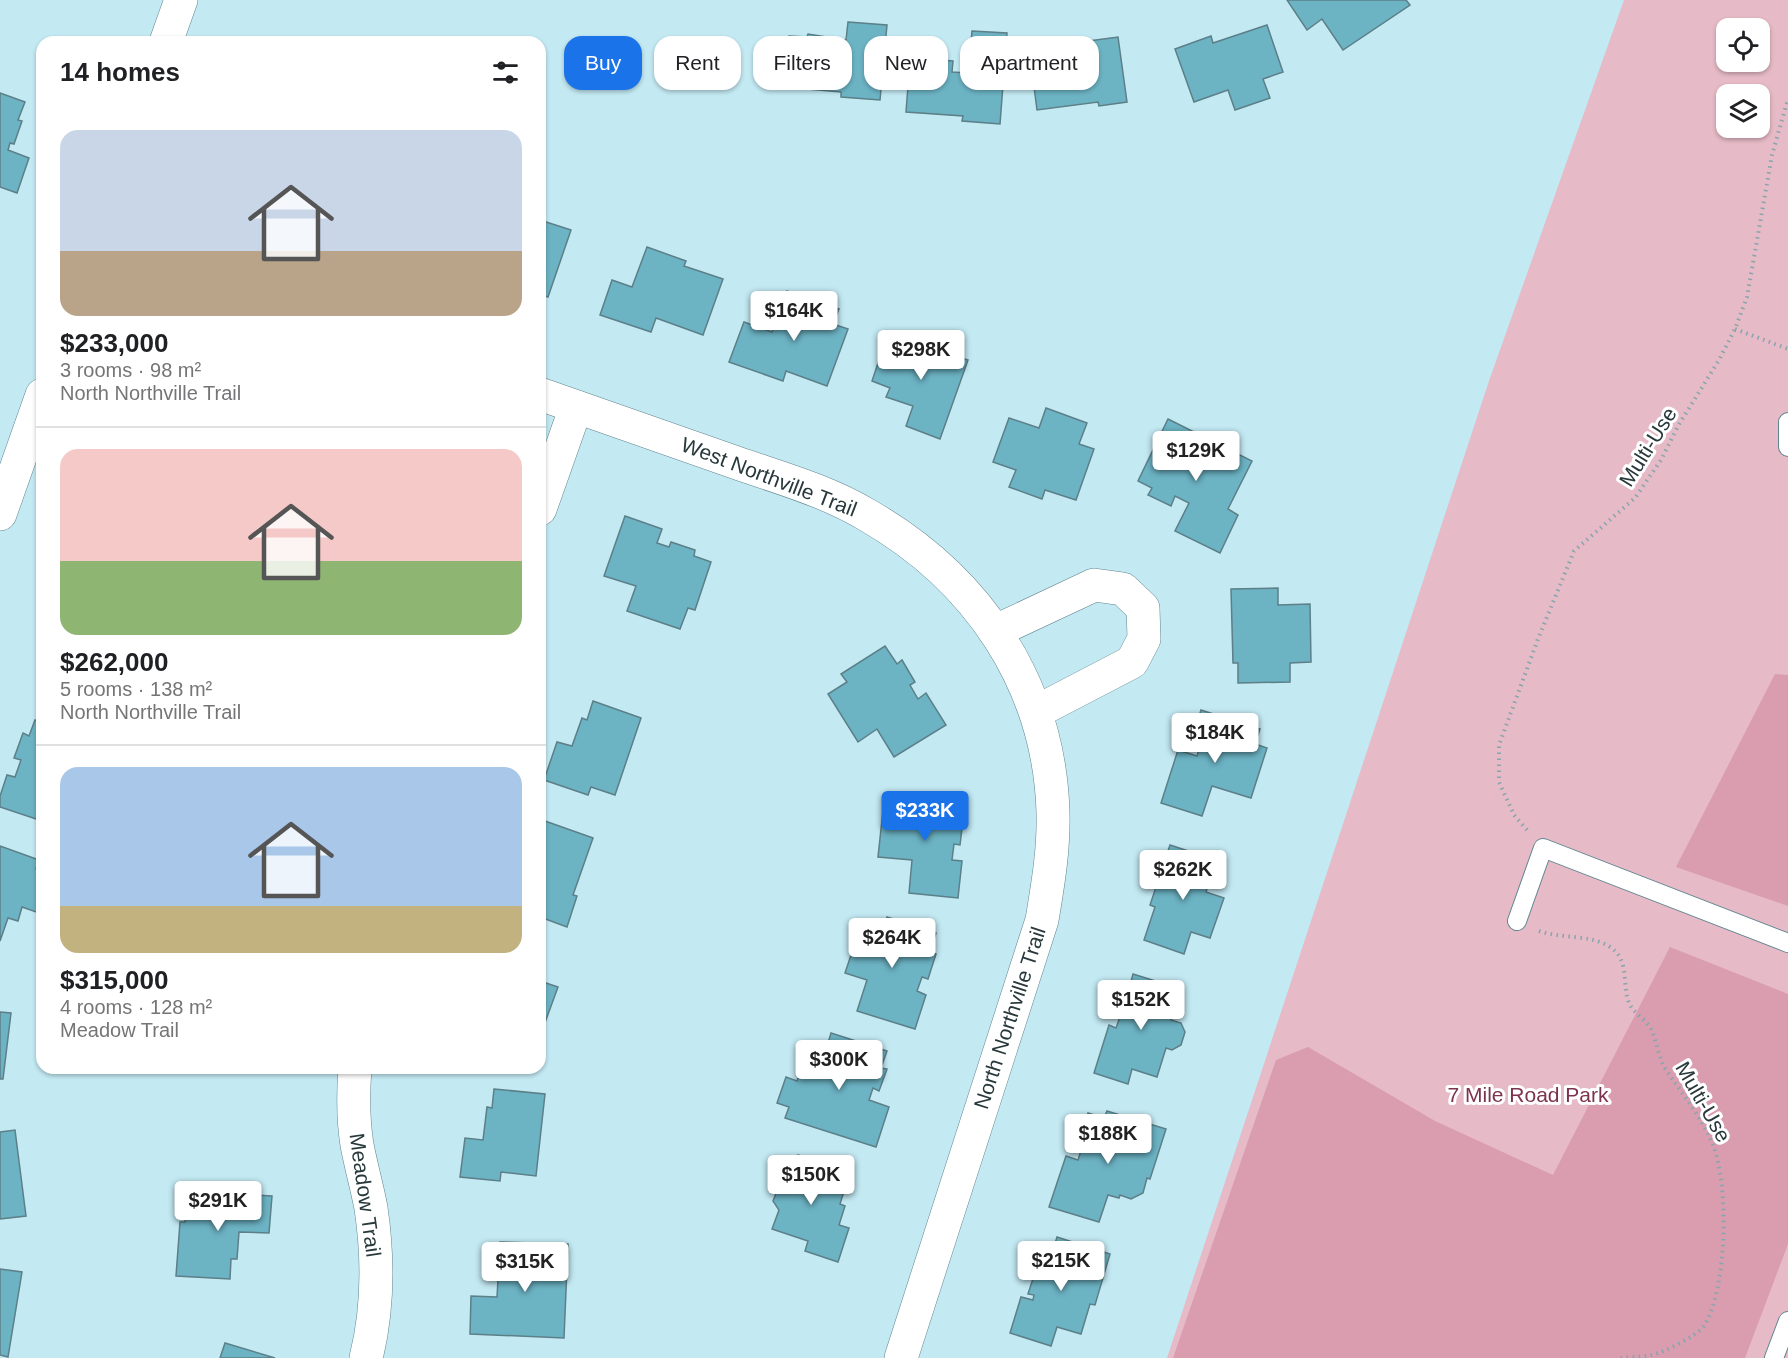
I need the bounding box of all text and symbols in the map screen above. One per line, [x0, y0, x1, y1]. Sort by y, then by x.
map controls [1716, 18, 1770, 138]
button: locate [1716, 18, 1770, 72]
chip: Buy [564, 36, 642, 90]
chip: Rent [654, 36, 741, 90]
chip: Filters [753, 36, 852, 90]
chip: New [864, 36, 948, 90]
chip: Apartment [960, 36, 1099, 90]
icon: filters [489, 56, 522, 89]
text: 14 homes [60, 57, 180, 87]
button: layers [1716, 84, 1770, 138]
icon: home [237, 169, 345, 277]
pin: $164K [752, 291, 836, 342]
text: $164K [765, 299, 823, 321]
text: $233,000 [60, 328, 168, 358]
pin: $298K [879, 330, 963, 381]
text: $298K [892, 338, 950, 360]
text: 3 rooms · 98 m² [60, 359, 201, 381]
text: North Northville Trail [60, 382, 241, 404]
street label: Multi-Use [1614, 403, 1681, 490]
pin: $129K [1154, 431, 1238, 482]
street label: West Northville Trail [678, 432, 860, 521]
text: $129K [1167, 439, 1225, 461]
icon: home [237, 488, 345, 596]
text: $262,000 [60, 647, 168, 677]
text: 5 rooms · 138 m² [60, 678, 212, 700]
text: North Northville Trail [60, 701, 241, 723]
pin: $184K [1173, 713, 1257, 764]
text: $184K [1186, 721, 1244, 743]
pin: $233K [883, 791, 967, 842]
text: $233K [896, 799, 954, 821]
icon: home [237, 806, 345, 914]
pin: $262K [1141, 850, 1225, 901]
text: $262K [1154, 858, 1212, 880]
pin: $264K [850, 918, 934, 969]
street label: North Northville Trail [969, 924, 1050, 1112]
text: $264K [863, 926, 921, 948]
text: $315,000 [60, 965, 168, 995]
pin: $152K [1099, 980, 1183, 1031]
text: $152K [1112, 988, 1170, 1010]
text: 4 rooms · 128 m² [60, 996, 212, 1018]
text: Meadow Trail [60, 1019, 179, 1041]
pin: $300K [797, 1040, 881, 1091]
text: $300K [810, 1048, 868, 1070]
street label: Multi-Use [1671, 1058, 1736, 1146]
park label: 7 Mile Road Park [1447, 1083, 1609, 1106]
pin: $188K [1066, 1114, 1150, 1165]
text: $188K [1079, 1122, 1137, 1144]
street label: Meadow Trail [345, 1131, 386, 1258]
pin: $150K [769, 1155, 853, 1206]
text: $150K [782, 1163, 840, 1185]
pin: $291K [176, 1181, 260, 1232]
text: $291K [189, 1189, 247, 1211]
pin: $215K [1019, 1241, 1103, 1292]
pin: $315K [483, 1242, 567, 1293]
text: $215K [1032, 1249, 1090, 1271]
text: $315K [496, 1250, 554, 1272]

